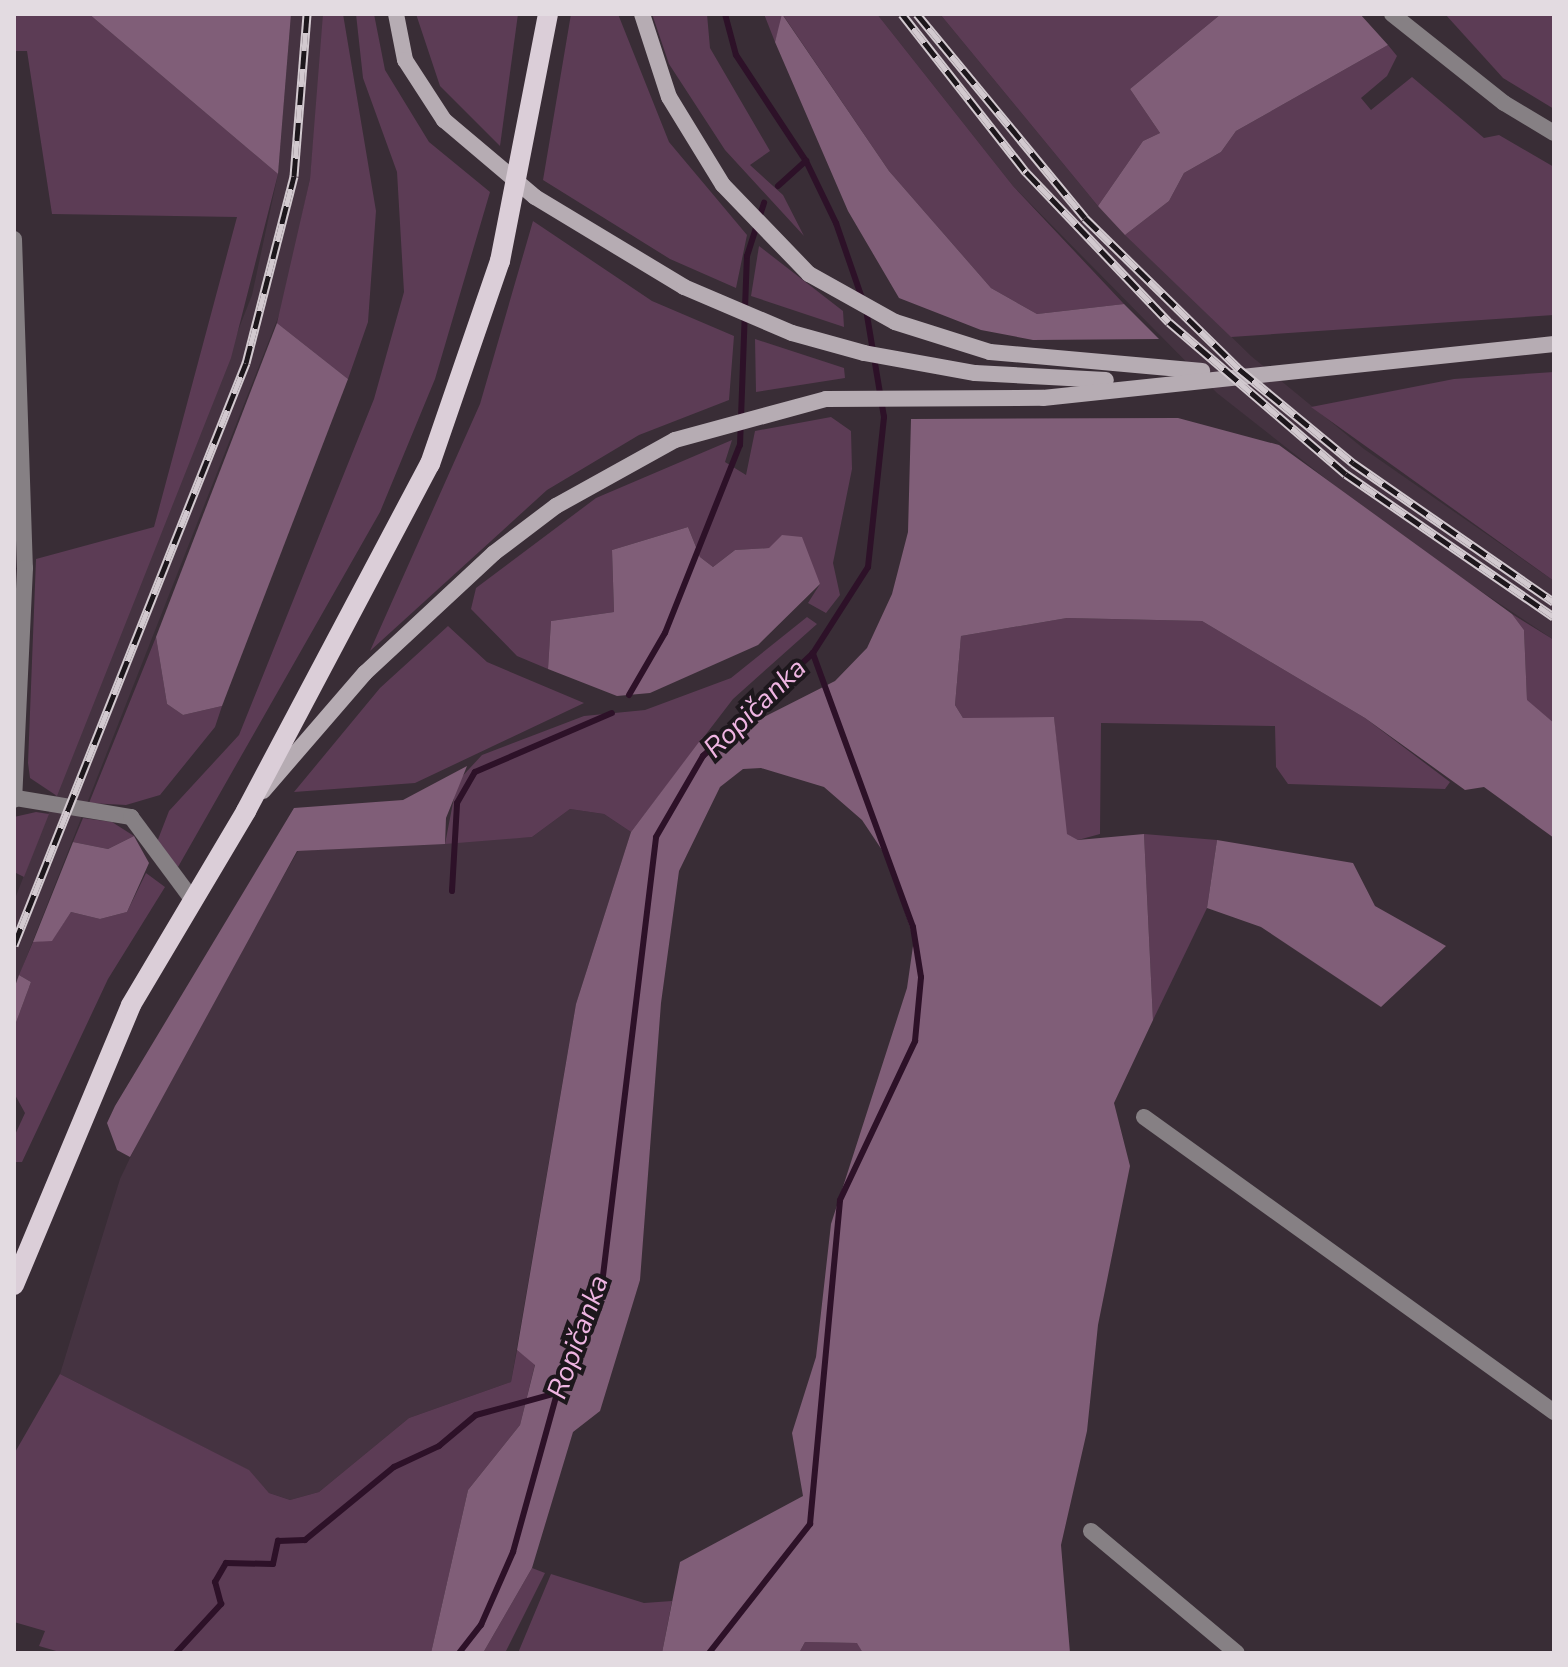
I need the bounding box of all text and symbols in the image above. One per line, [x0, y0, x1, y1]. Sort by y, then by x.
water label: Ropičanka [697, 651, 813, 765]
water label: Ropičanka [540, 1271, 616, 1403]

